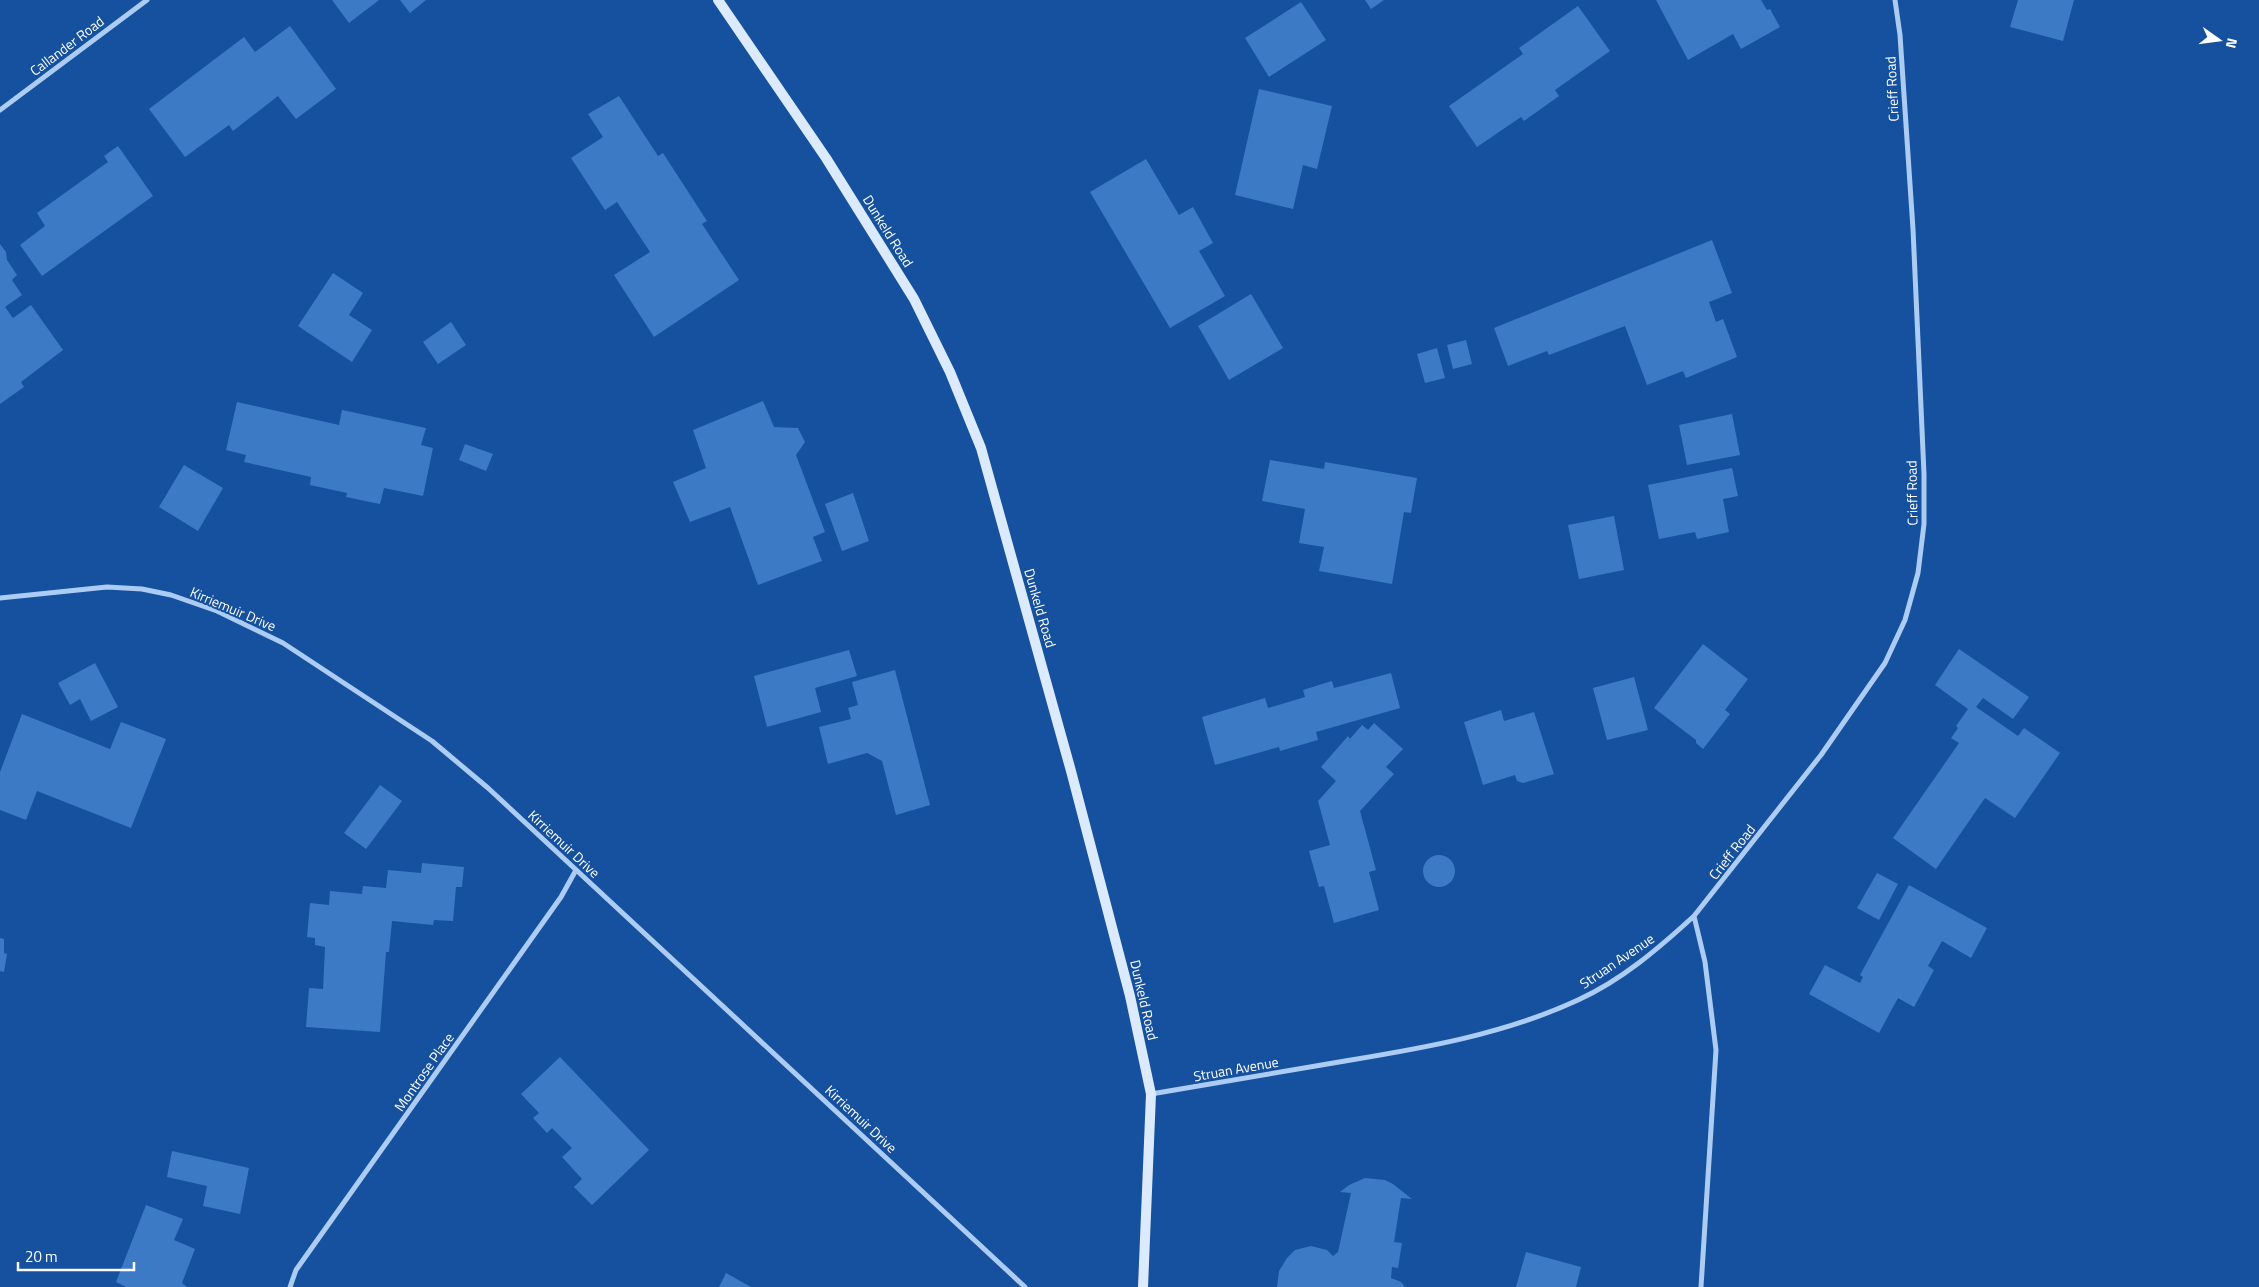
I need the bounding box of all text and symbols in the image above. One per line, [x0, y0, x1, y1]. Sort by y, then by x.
street label: Callander Road [25, 11, 108, 81]
north arrow [2194, 15, 2244, 65]
text: N [2221, 36, 2243, 51]
street label: Crieff Road [1879, 56, 1904, 122]
street label: Dunkeld Road [858, 191, 919, 271]
street label: Crieff Road [1900, 460, 1923, 526]
street label: Dunkeld Road [1019, 566, 1062, 650]
street label: Kirriemuir Drive [187, 581, 279, 636]
street label: Kirriemuir Drive [524, 805, 605, 883]
street label: Crieff Road [1703, 820, 1760, 884]
street label: Struan Avenue [1575, 928, 1658, 993]
street label: Dunkeld Road [1125, 958, 1164, 1042]
street label: Montrose Place [389, 1028, 459, 1115]
street label: Struan Avenue [1192, 1051, 1280, 1086]
street label: Kirriemuir Drive [821, 1080, 902, 1158]
scale bar [18, 1240, 134, 1272]
text: 20 m [25, 1245, 58, 1268]

